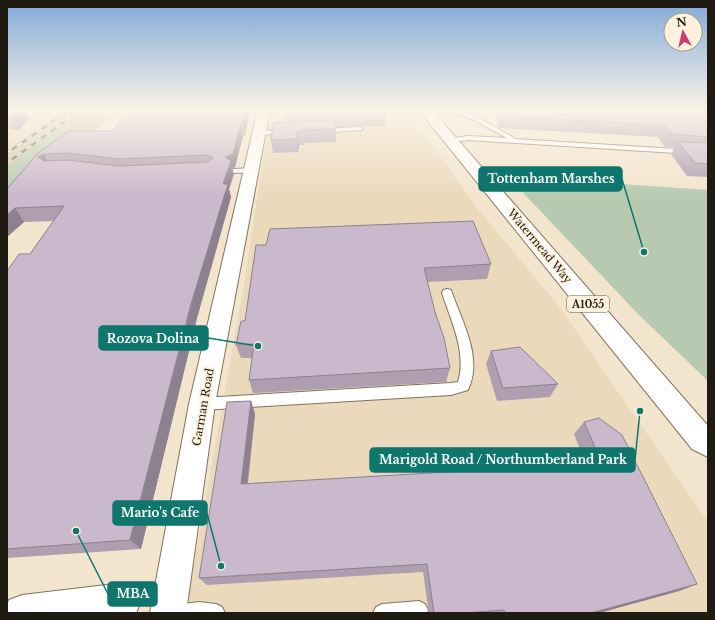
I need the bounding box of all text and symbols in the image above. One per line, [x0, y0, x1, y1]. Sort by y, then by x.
north arrow [663, 12, 703, 52]
text: N [676, 14, 688, 30]
callout: Tottenham Marshes [479, 167, 622, 191]
text: Tottenham Marshes [487, 171, 615, 186]
street label: Watermead Way [504, 205, 575, 286]
road number: A1055 [567, 296, 609, 312]
callout: Rozova Dolina [99, 326, 208, 350]
text: Rozova Dolina [107, 331, 199, 346]
street label: Garman Road [189, 366, 217, 447]
callout: Marigold Road / Northumberland Park [370, 448, 635, 472]
text: Marigold Road / Northumberland Park [379, 452, 628, 467]
callout: Mario's Cafe [113, 501, 207, 525]
text: Mario's Cafe [121, 505, 199, 520]
callout: MBA [108, 582, 157, 606]
text: MBA [117, 586, 151, 601]

